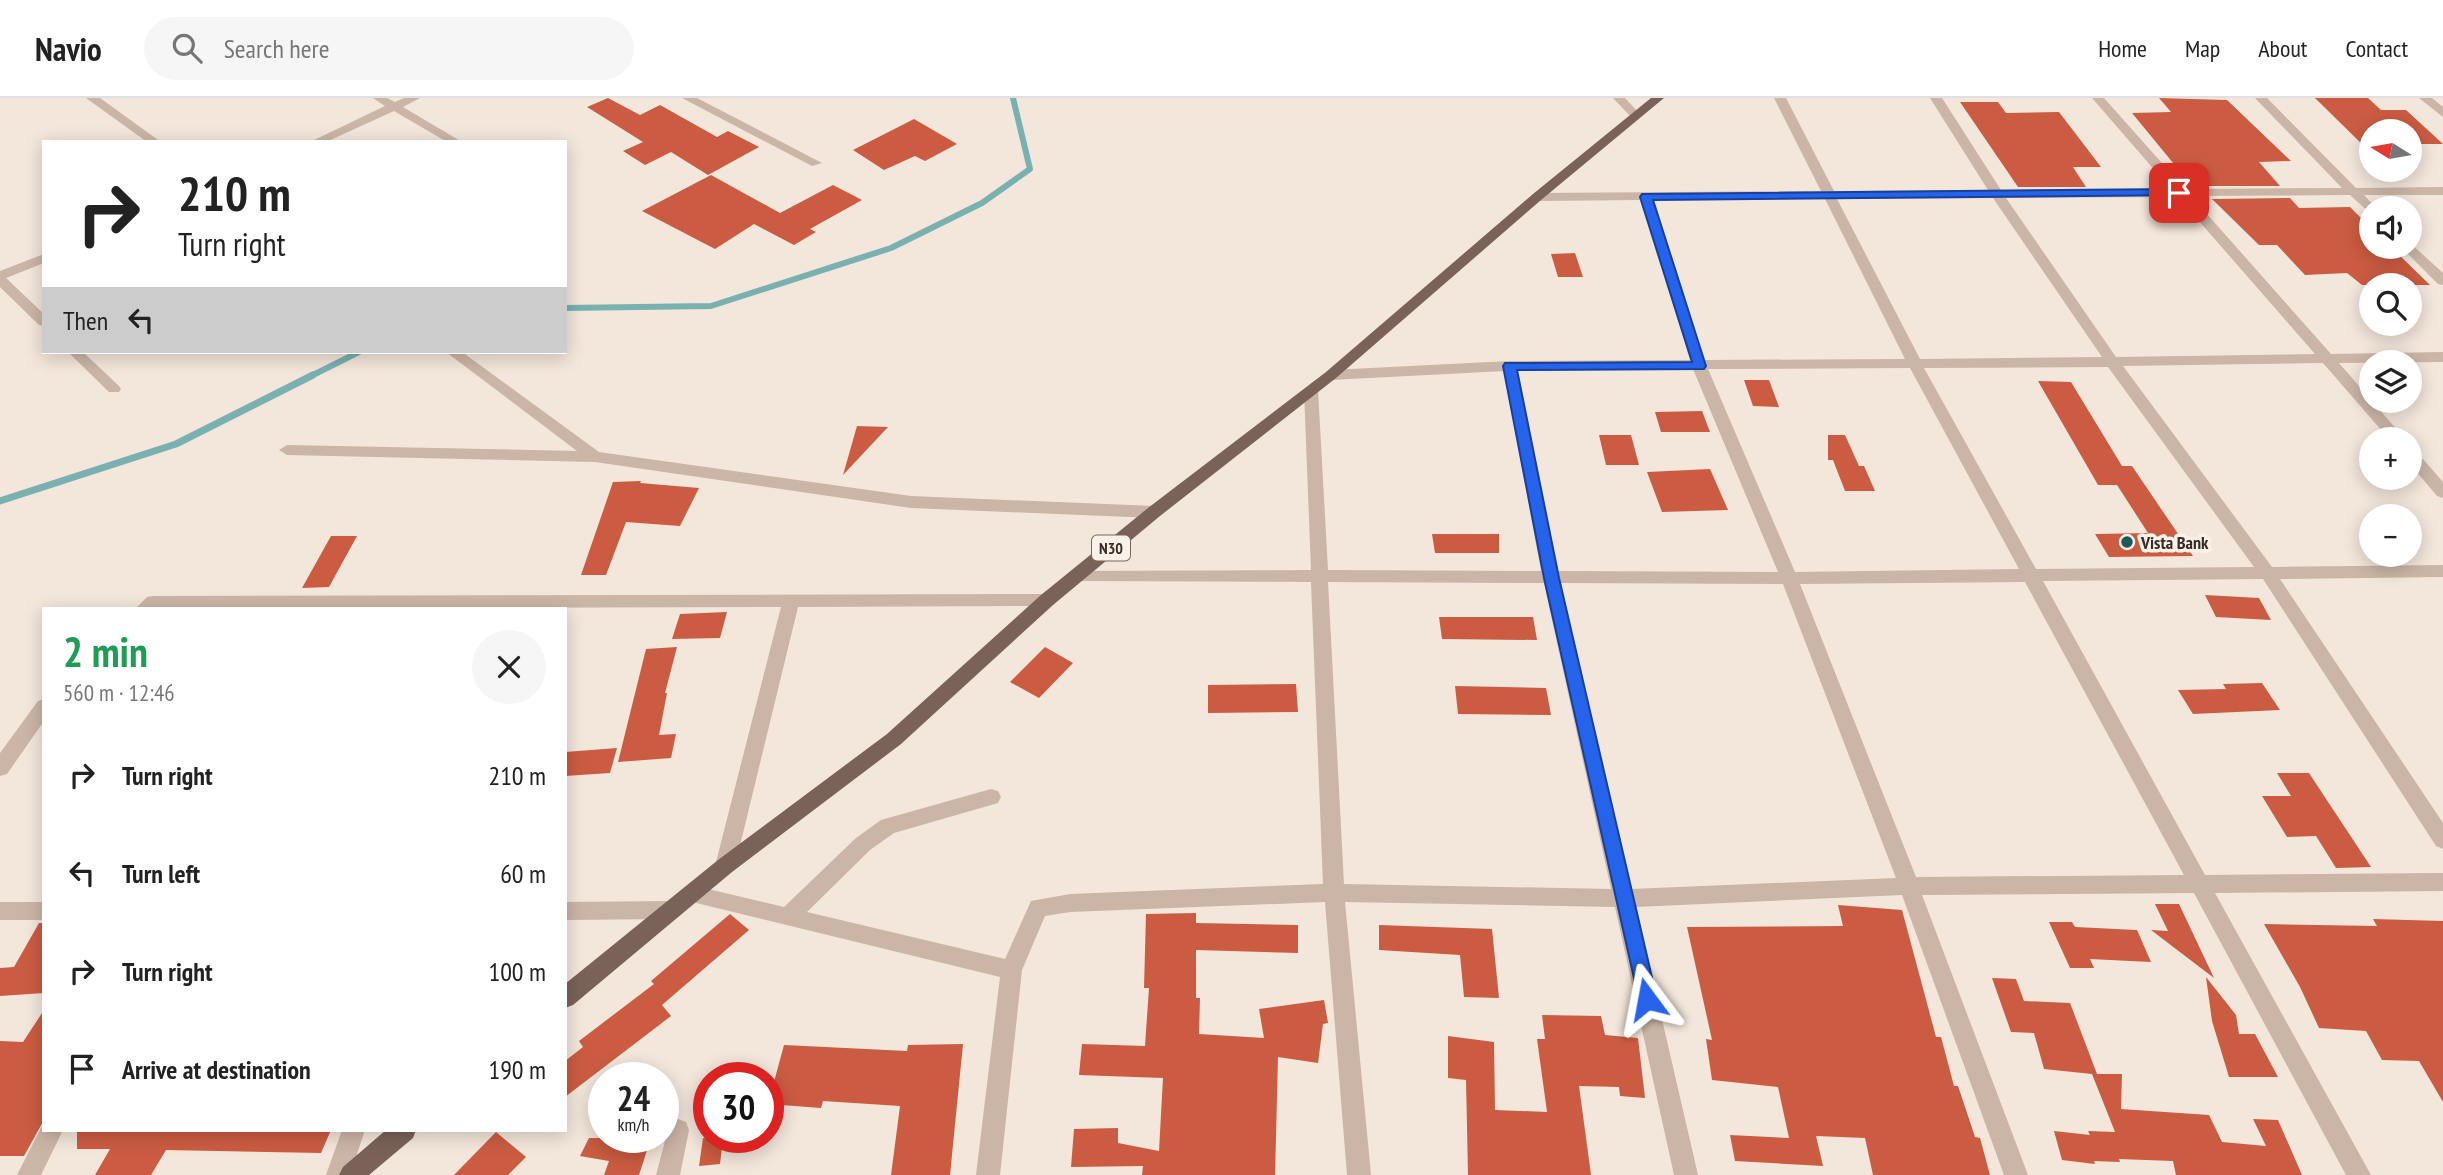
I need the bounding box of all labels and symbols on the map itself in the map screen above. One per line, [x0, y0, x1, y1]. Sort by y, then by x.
north arrow [2359, 119, 2422, 182]
pin [2149, 163, 2209, 223]
place label: Vista Bank [2140, 531, 2209, 554]
marker: Vista Bank [2119, 534, 2135, 550]
road number: N30 [1092, 536, 1130, 561]
position arrow [1610, 962, 1684, 1036]
speed limit sign: 30 [693, 1062, 784, 1153]

